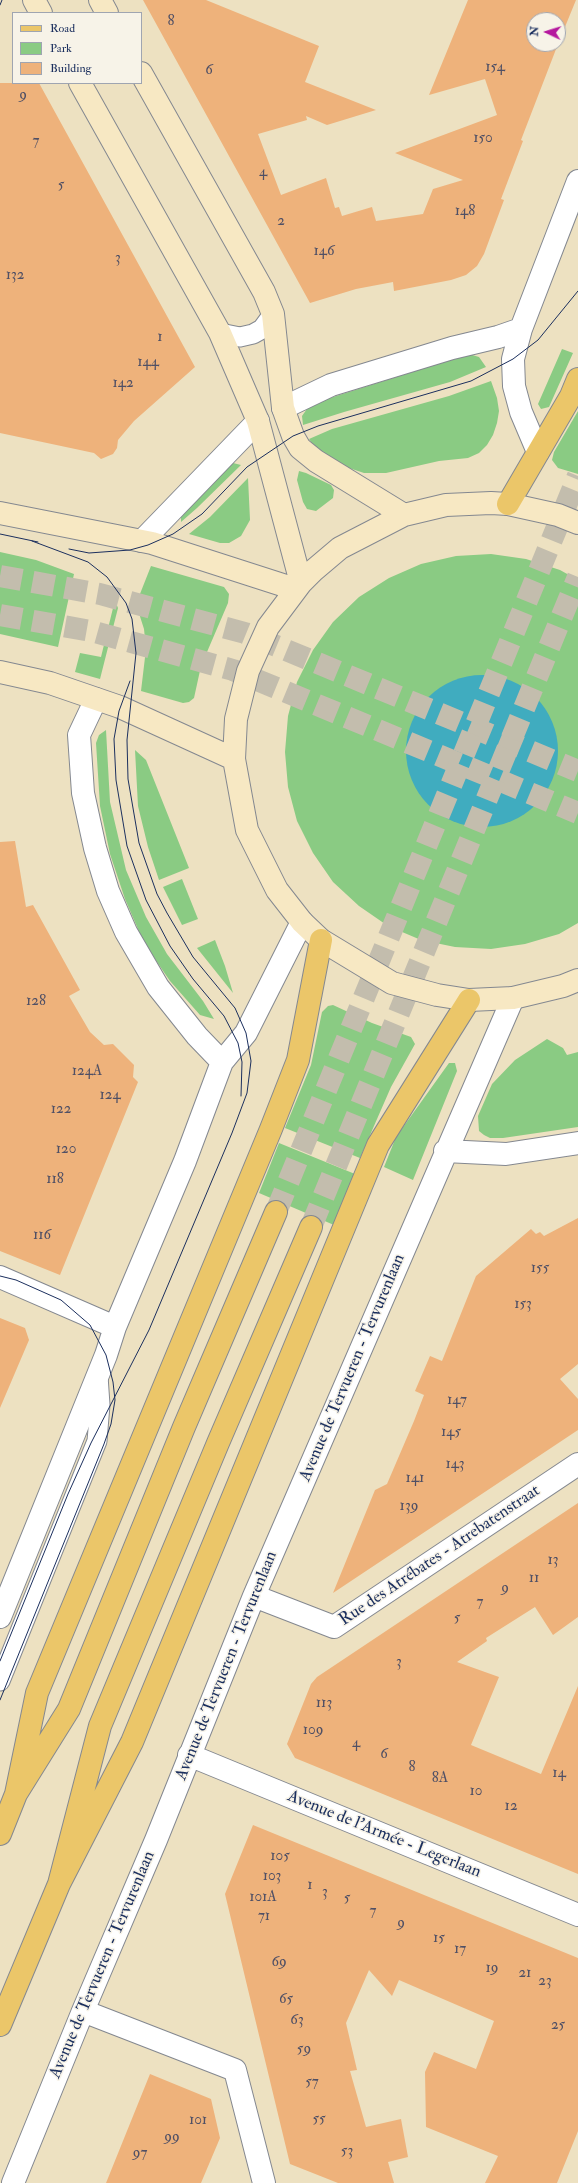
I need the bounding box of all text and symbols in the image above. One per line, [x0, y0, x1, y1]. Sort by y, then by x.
legend [12, 12, 142, 84]
north arrow [526, 12, 566, 52]
house number: 8 [167, 13, 175, 31]
text: Road [50, 21, 75, 36]
text: N [528, 26, 541, 37]
text: Park [50, 41, 72, 56]
house number: 154 [485, 59, 505, 77]
text: Building [50, 61, 91, 76]
house number: 6 [205, 62, 213, 80]
house number: 9 [19, 87, 27, 105]
house number: 150 [473, 130, 493, 148]
house number: 7 [33, 133, 39, 151]
house number: 4 [259, 164, 267, 182]
house number: 5 [58, 177, 64, 195]
house number: 148 [455, 203, 475, 221]
house number: 2 [277, 213, 285, 231]
house number: 146 [314, 243, 334, 261]
house number: 3 [115, 250, 121, 268]
house number: 132 [6, 267, 24, 285]
house number: 1 [157, 329, 163, 347]
house number: 144 [137, 354, 159, 372]
house number: 142 [112, 375, 134, 393]
house number: 128 [26, 993, 46, 1011]
house number: 124A [72, 1063, 102, 1081]
house number: 124 [99, 1087, 121, 1105]
house number: 122 [51, 1101, 71, 1119]
house number: 120 [56, 1141, 76, 1159]
house number: 118 [46, 1171, 64, 1189]
house number: 116 [33, 1227, 51, 1245]
street label: Avenue de Tervueren - Tervurenlaan [296, 1251, 410, 1485]
house number: 155 [531, 1260, 549, 1278]
house number: 153 [514, 1296, 532, 1314]
house number: 147 [447, 1392, 467, 1410]
house number: 145 [441, 1424, 461, 1442]
house number: 143 [445, 1456, 465, 1474]
house number: 141 [406, 1470, 424, 1488]
street label: Rue des Atrébates - Atrebatenstraat [336, 1481, 544, 1631]
house number: 139 [400, 1498, 418, 1516]
street label: Avenue de Tervueren - Tervurenlaan [172, 1549, 282, 1783]
house number: 13 [547, 1552, 559, 1570]
house number: 11 [529, 1570, 539, 1588]
house number: 9 [501, 1580, 509, 1598]
house number: 7 [477, 1594, 483, 1612]
house number: 5 [454, 1610, 460, 1628]
house number: 3 [396, 1654, 402, 1672]
house number: 113 [316, 1695, 332, 1713]
house number: 109 [303, 1722, 323, 1740]
house number: 4 [352, 1735, 360, 1753]
house number: 6 [380, 1746, 388, 1764]
house number: 8 [408, 1759, 416, 1777]
house number: 14 [552, 1765, 566, 1783]
house number: 8A [432, 1770, 448, 1788]
house number: 10 [470, 1783, 482, 1801]
street label: Avenue de l'Armée - Legerlaan [284, 1787, 484, 1883]
house number: 12 [505, 1798, 517, 1816]
street label: Avenue de Tervueren - Tervurenlaan [46, 1848, 160, 2082]
house number: 105 [270, 1848, 290, 1866]
house number: 103 [263, 1868, 281, 1886]
house number: 1 [307, 1877, 313, 1895]
house number: 3 [322, 1884, 328, 1902]
house number: 101A [249, 1889, 277, 1907]
house number: 5 [344, 1890, 350, 1908]
house number: 7 [370, 1903, 376, 1921]
house number: 71 [258, 1908, 270, 1926]
house number: 9 [397, 1915, 405, 1933]
house number: 15 [433, 1930, 445, 1948]
house number: 17 [454, 1941, 466, 1959]
house number: 69 [271, 1954, 287, 1972]
house number: 19 [486, 1960, 498, 1978]
house number: 21 [519, 1965, 531, 1983]
house number: 23 [538, 1973, 552, 1991]
house number: 65 [279, 1991, 293, 2009]
house number: 63 [290, 2012, 304, 2030]
house number: 25 [551, 2017, 565, 2035]
house number: 59 [297, 2041, 311, 2059]
house number: 57 [305, 2074, 319, 2092]
house number: 55 [312, 2111, 326, 2129]
house number: 101 [189, 2112, 207, 2130]
house number: 99 [164, 2129, 180, 2147]
house number: 53 [341, 2143, 353, 2161]
house number: 97 [133, 2145, 147, 2163]

